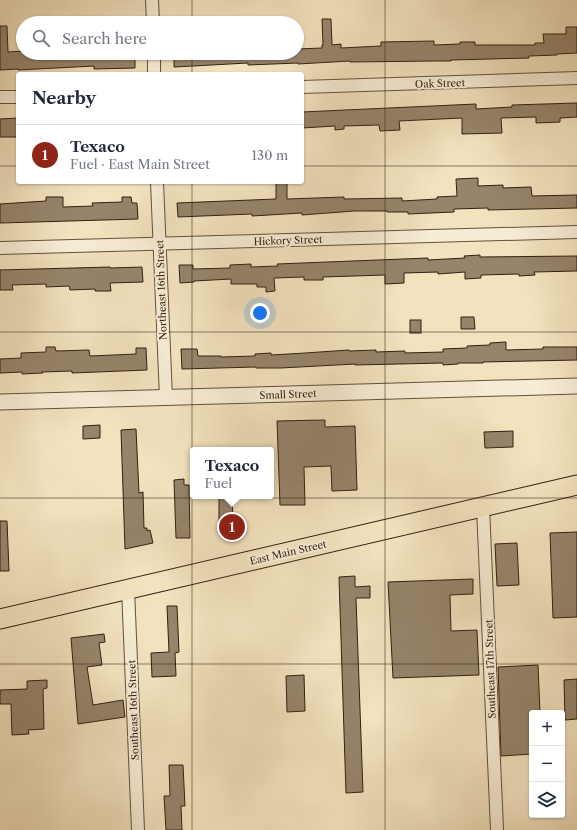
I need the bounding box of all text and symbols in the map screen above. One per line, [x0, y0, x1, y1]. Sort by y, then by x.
search box [16, 16, 304, 60]
icon: search [30, 27, 52, 49]
text: Search here [62, 29, 147, 48]
street label: Oak Street [415, 76, 466, 91]
text: Nearby [32, 88, 96, 108]
text: Texaco [70, 137, 125, 156]
text: 1 [42, 147, 48, 163]
text: 130 m [252, 147, 288, 163]
text: Fuel · East Main Street [70, 156, 210, 172]
street label: Hickory Street [253, 233, 323, 248]
street label: Northeast 16th Street [153, 239, 170, 340]
your location [250, 303, 270, 323]
street label: Small Street [259, 387, 317, 402]
popup [190, 447, 274, 499]
text: Texaco [205, 456, 259, 475]
text: Fuel [205, 475, 232, 491]
pin: 1 [219, 512, 245, 542]
street label: East Main Street [249, 537, 328, 568]
street label: Southeast 17th Street [482, 619, 499, 719]
street label: Southeast 16th Street [125, 659, 142, 760]
map controls [529, 710, 565, 818]
button: + [529, 710, 565, 746]
button: − [529, 746, 565, 782]
button: layers [529, 782, 565, 818]

